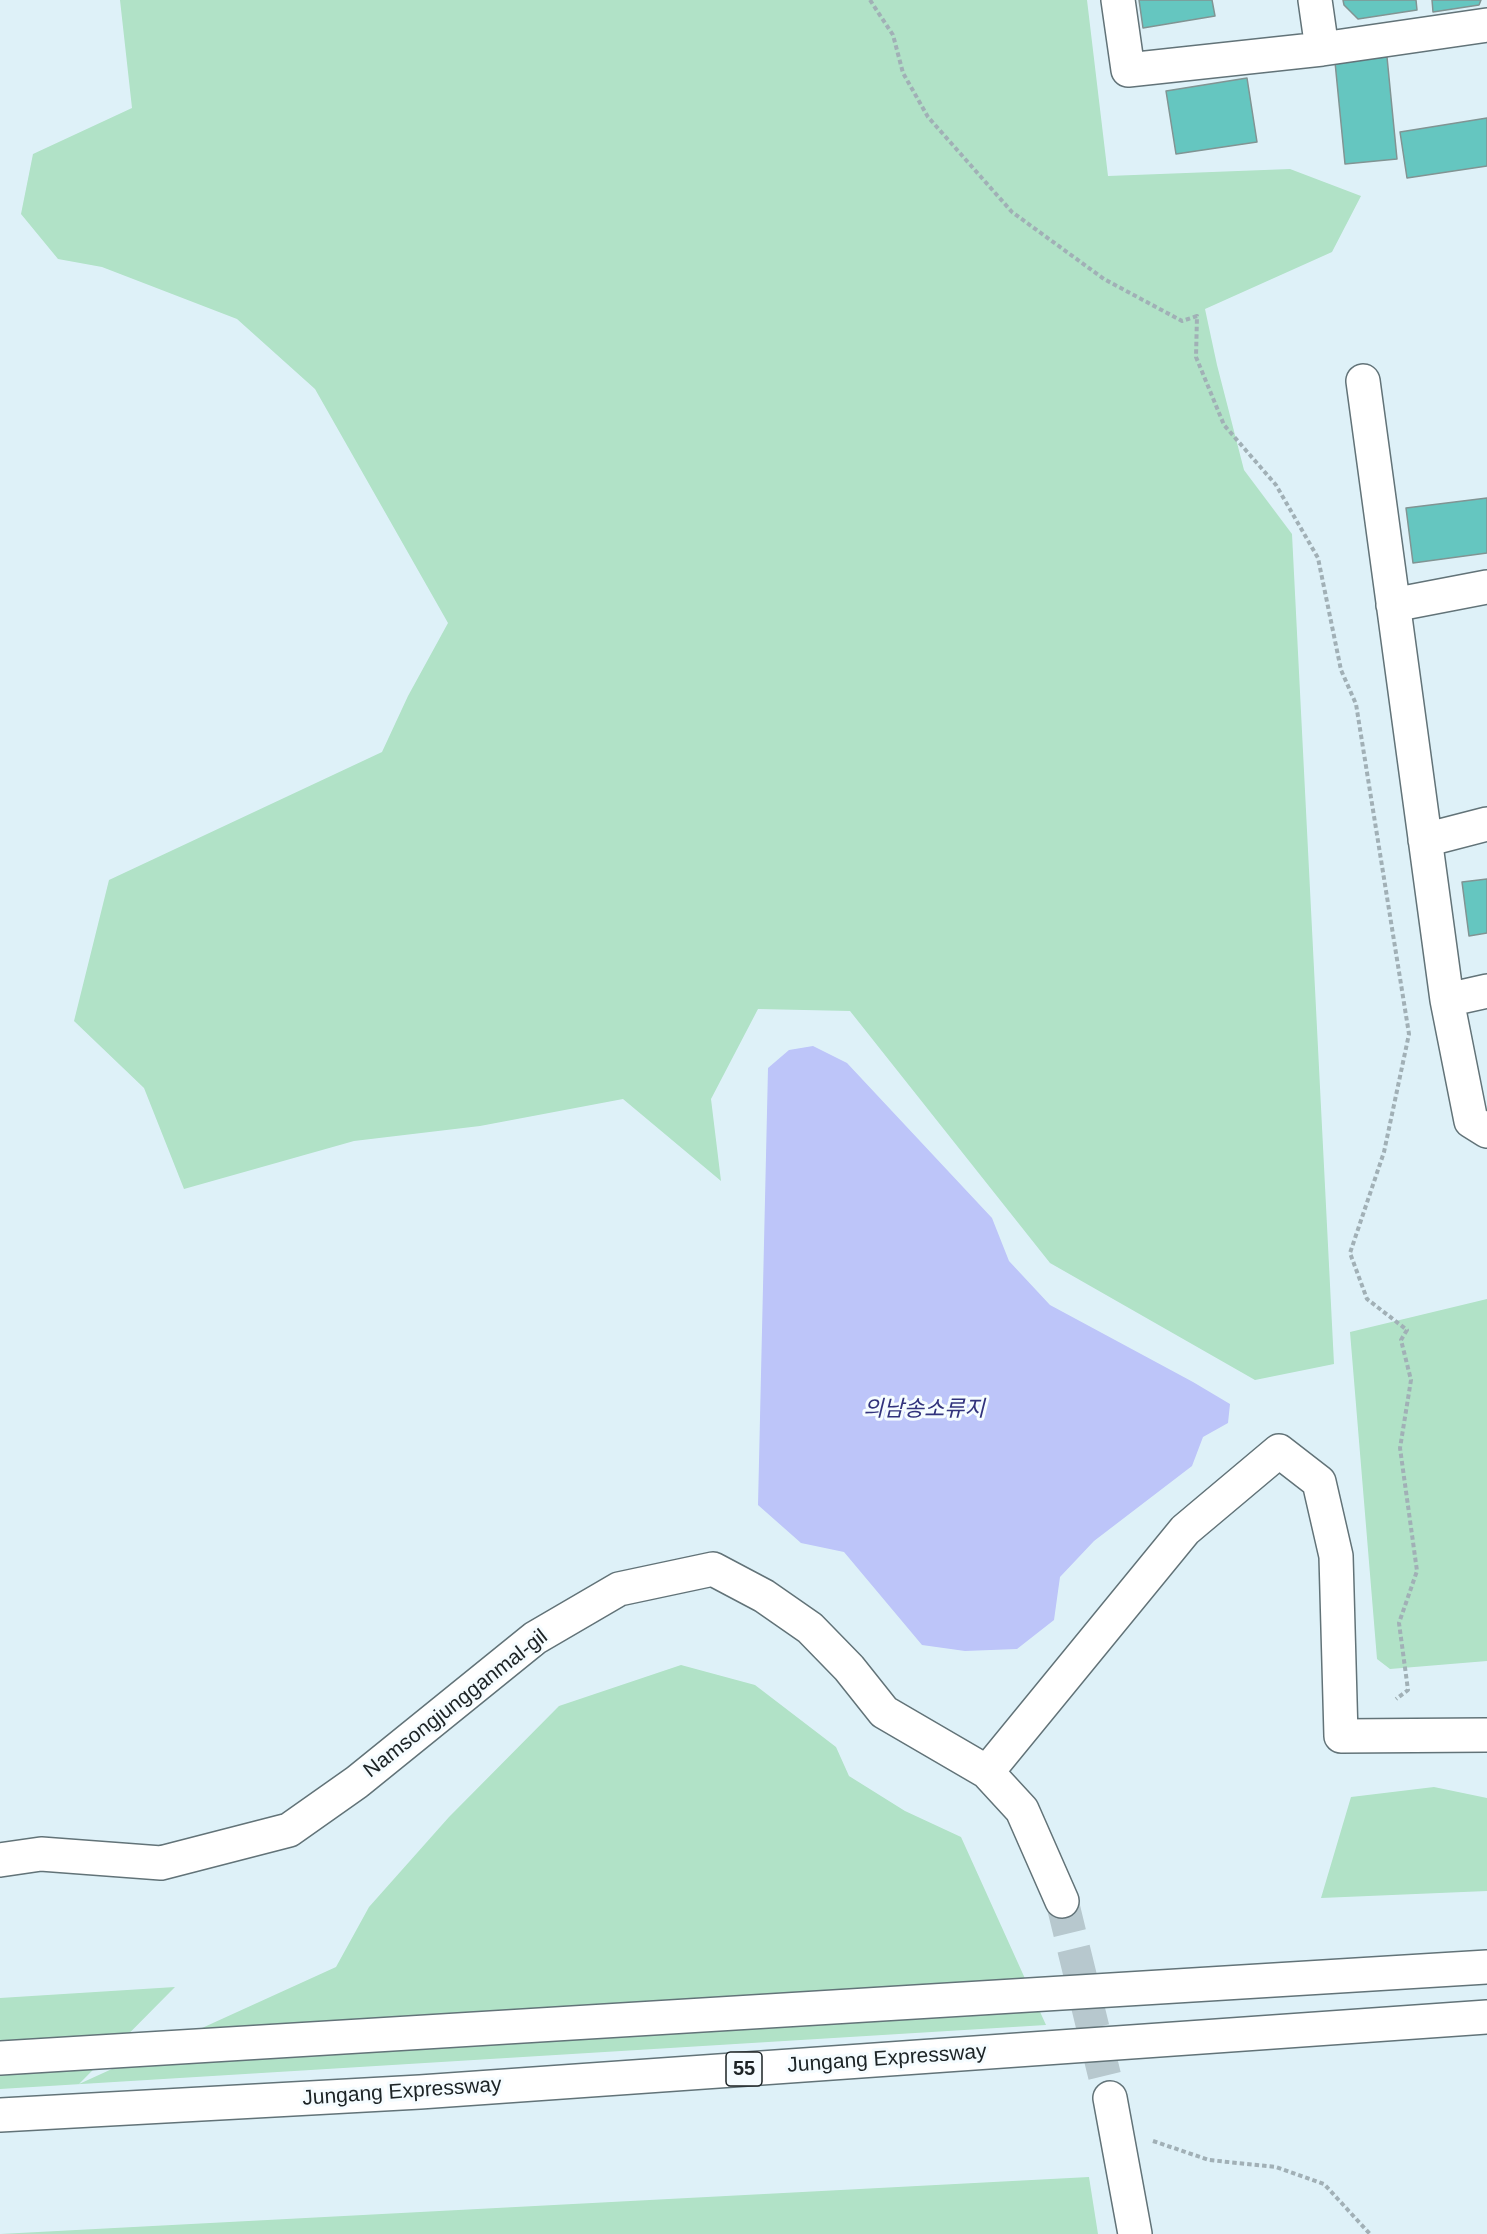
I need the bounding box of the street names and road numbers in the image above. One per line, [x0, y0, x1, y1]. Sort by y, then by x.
street label: Namsongjungganmal-gil [359, 1624, 553, 1784]
street label: Jungang Expressway [787, 2039, 987, 2079]
road number: 55 [726, 2052, 762, 2086]
street label: Jungang Expressway [302, 2072, 502, 2112]

